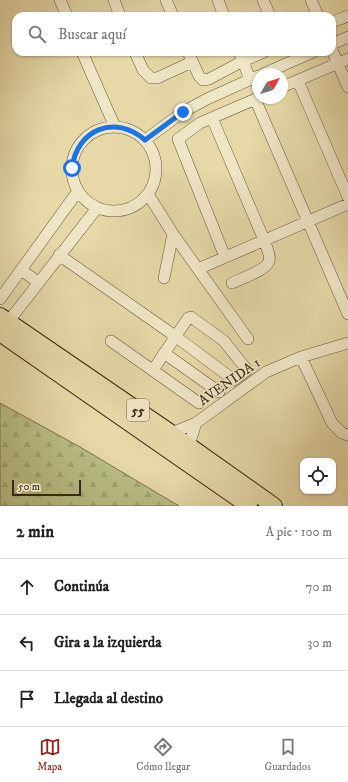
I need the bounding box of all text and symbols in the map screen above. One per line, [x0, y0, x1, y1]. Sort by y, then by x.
search box [12, 12, 336, 56]
icon: search [26, 23, 48, 45]
text: Buscar aquí [58, 25, 126, 44]
north arrow [252, 68, 288, 104]
route end [174, 103, 192, 121]
route start [63, 159, 81, 177]
street label: AVENIDA 1 [195, 354, 264, 410]
road number: 55 [127, 399, 149, 421]
map controls [300, 458, 336, 494]
button: locate [300, 458, 336, 494]
scale bar [12, 478, 81, 497]
text: 50 m [18, 480, 40, 494]
text: 2 min [16, 521, 54, 543]
text: A pie · 100 m [266, 524, 332, 540]
icon: ahead [16, 576, 38, 598]
text: Continúa [54, 577, 109, 596]
text: 70 m [306, 579, 332, 595]
icon: left [16, 632, 38, 654]
text: Gira a la izquierda [54, 633, 162, 652]
text: 30 m [308, 635, 332, 651]
icon: arrive [16, 688, 38, 710]
text: Llegada al destino [54, 689, 163, 708]
tab: Mapa [37, 736, 62, 774]
tab: Cómo llegar [136, 736, 190, 774]
tab: Guardados [264, 736, 311, 774]

